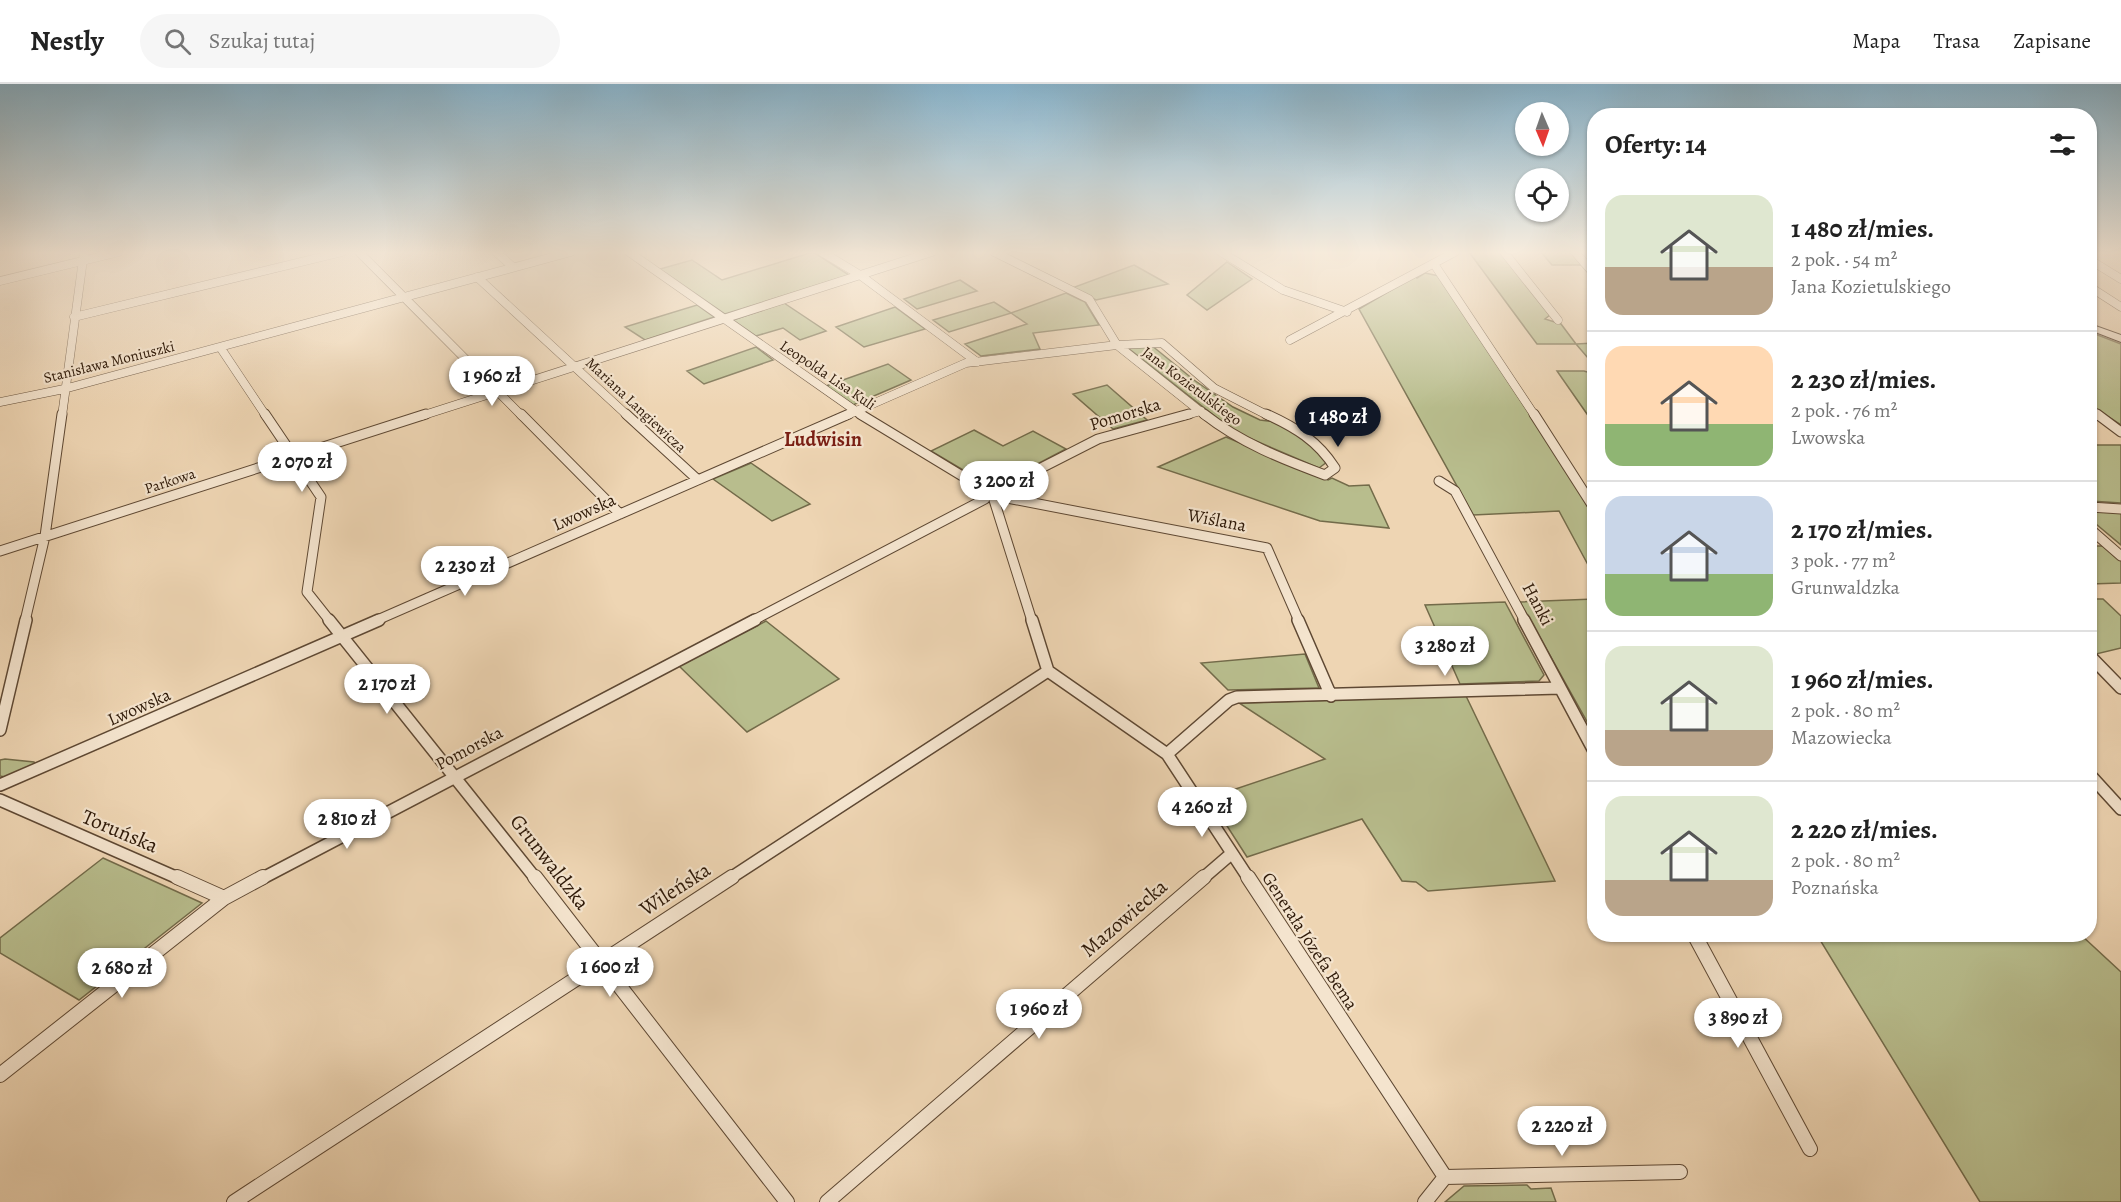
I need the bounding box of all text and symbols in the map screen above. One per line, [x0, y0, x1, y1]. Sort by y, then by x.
search box [140, 14, 560, 68]
text: Nestly [30, 22, 104, 60]
icon: search [161, 25, 194, 58]
text: Szukaj tutaj [209, 26, 315, 56]
text: Mapa [1852, 27, 1900, 55]
text: Trasa [1933, 27, 1980, 55]
text: Zapisane [2013, 27, 2091, 55]
north arrow [1515, 102, 1569, 156]
map controls [1515, 102, 1569, 222]
text: Oferty: 14 [1605, 127, 1707, 162]
icon: filters [2046, 128, 2079, 161]
button: locate [1515, 168, 1569, 222]
text: 1 480 zł/mies. [1791, 211, 1934, 246]
icon: home [1653, 219, 1725, 291]
text: 2 pok. · 54 m² [1791, 246, 1897, 273]
text: Jana Kozietulskiego [1791, 273, 1951, 300]
street label: Leopolda Lisa Kuli [776, 335, 880, 415]
street label: Stanisława Moniuszki [41, 336, 177, 388]
street label: Jana Kozietulskiego [1138, 342, 1246, 430]
street label: Mariana Langiewicza [581, 353, 691, 457]
pin: 1 960 zł [430, 356, 554, 407]
text: 1 960 zł [463, 362, 521, 389]
text: 2 230 zł/mies. [1791, 362, 1936, 397]
icon: home [1653, 370, 1725, 442]
street label: Pomorska [1087, 392, 1164, 436]
pin: 1 480 zł [1276, 397, 1400, 448]
text: 2 pok. · 76 m² [1791, 397, 1897, 424]
text: 1 480 zł [1309, 403, 1367, 430]
text: Lwowska [1791, 424, 1865, 451]
district label: Ludwisin [784, 426, 862, 453]
pin: 2 070 zł [240, 442, 364, 493]
text: 2 070 zł [272, 448, 332, 475]
pin: 3 200 zł [942, 461, 1066, 512]
street label: Parkowa [142, 463, 198, 499]
text: 3 200 zł [974, 467, 1034, 494]
street label: Lwowska [549, 487, 620, 537]
street label: Wiślana [1185, 502, 1249, 538]
text: 2 170 zł/mies. [1791, 512, 1933, 547]
icon: home [1653, 520, 1725, 592]
pin: 2 230 zł [403, 546, 527, 597]
text: 3 pok. · 77 m² [1791, 547, 1895, 574]
text: 2 230 zł [435, 552, 495, 579]
text: Grunwaldzka [1791, 574, 1900, 601]
street label: Hanki [1517, 578, 1559, 630]
pin: 3 280 zł [1383, 626, 1507, 677]
text: 3 280 zł [1415, 632, 1475, 659]
text: 1 960 zł/mies. [1791, 662, 1934, 697]
pin: 2 170 zł [325, 664, 449, 715]
text: 2 170 zł [358, 670, 416, 697]
icon: home [1653, 670, 1725, 742]
street label: Lwowska [104, 682, 175, 732]
text: 2 pok. · 80 m² [1791, 697, 1900, 724]
street label: Pomorska [431, 720, 507, 776]
text: Mazowiecka [1791, 724, 1892, 751]
pin: 4 260 zł [1140, 787, 1264, 838]
text: 4 260 zł [1172, 793, 1232, 820]
pin: 2 810 zł [285, 799, 409, 850]
street label: Toruńska [78, 802, 163, 860]
text: 2 810 zł [318, 805, 376, 832]
street label: Grunwaldzka [504, 808, 596, 916]
text: 2 220 zł/mies. [1791, 812, 1938, 847]
icon: home [1653, 820, 1725, 892]
text: 2 pok. · 80 m² [1791, 847, 1900, 874]
street label: Wileńska [633, 856, 716, 923]
street label: Generała Józefa Bema [1256, 867, 1364, 1015]
street label: Mazowiecka [1075, 873, 1173, 963]
text: Poznańska [1791, 874, 1879, 901]
pin: 1 600 zł [548, 947, 672, 998]
pin: 2 680 zł [60, 948, 184, 999]
text: 1 600 zł [581, 953, 639, 980]
text: 2 680 zł [92, 954, 152, 981]
pin: 1 960 zł [977, 989, 1101, 1040]
text: 1 960 zł [1010, 995, 1068, 1022]
pin: 3 890 zł [1676, 998, 1800, 1049]
text: 3 890 zł [1708, 1004, 1768, 1031]
pin: 2 220 zł [1500, 1106, 1624, 1157]
text: 2 220 zł [1531, 1112, 1593, 1139]

